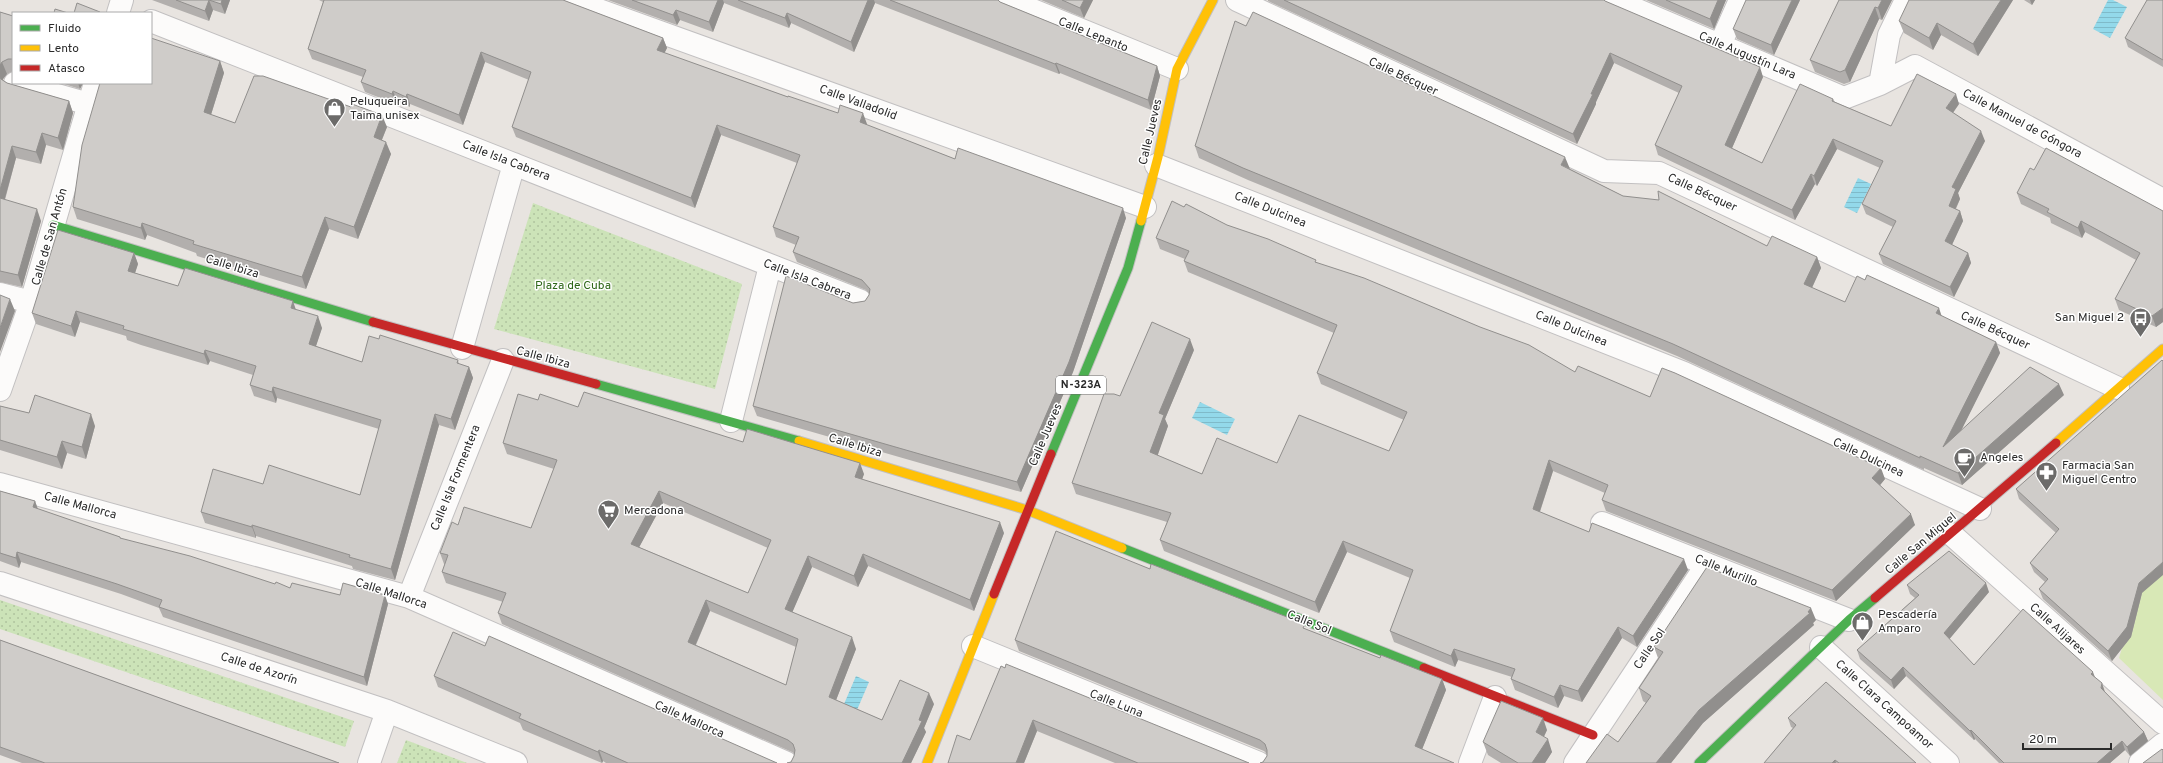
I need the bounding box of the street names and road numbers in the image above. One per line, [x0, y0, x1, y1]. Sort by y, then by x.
street label: Calle Lepanto [1056, 14, 1131, 56]
street label: Calle Augustín Lara [1696, 28, 1798, 84]
street label: Calle Bécquer [1366, 54, 1441, 100]
street label: Calle Valladolid [817, 82, 899, 124]
street label: Calle Manuel de Góngora [1959, 86, 2085, 162]
street label: Calle Jueves [1136, 97, 1166, 167]
street label: Calle Isla Cabrera [460, 137, 552, 185]
street label: Calle Bécquer [1665, 170, 1740, 216]
street label: Calle de San Antón [28, 186, 72, 288]
street label: Calle Dulcinea [1232, 188, 1308, 232]
street label: Calle Ibiza [203, 251, 261, 283]
street label: Calle Isla Cabrera [761, 256, 853, 304]
street label: Calle Dulcinea [1533, 307, 1609, 351]
street label: Calle Bécquer [1958, 308, 2033, 354]
street label: Calle Ibiza [514, 343, 572, 373]
road number: N-323A [1056, 376, 1106, 394]
street label: Calle Jueves [1026, 401, 1066, 469]
street label: Calle Isla Formentera [427, 423, 485, 533]
street label: Calle Ibiza [826, 430, 884, 462]
street label: Calle Dulcinea [1830, 435, 1906, 481]
street label: Calle Mallorca [42, 489, 118, 523]
street label: Calle San Miguel [1882, 509, 1960, 579]
street label: Calle Murillo [1692, 551, 1760, 591]
street label: Calle Mallorca [353, 575, 429, 613]
street label: Calle Alijares [2026, 600, 2088, 658]
street label: Calle Sol [1284, 607, 1334, 639]
street label: Calle Sol [1630, 625, 1670, 673]
street label: Calle de Azorín [218, 649, 300, 689]
street label: Calle Clara Campoamor [1831, 657, 1937, 754]
street label: Calle Luna [1087, 686, 1145, 722]
street label: Calle Mallorca [652, 697, 726, 743]

